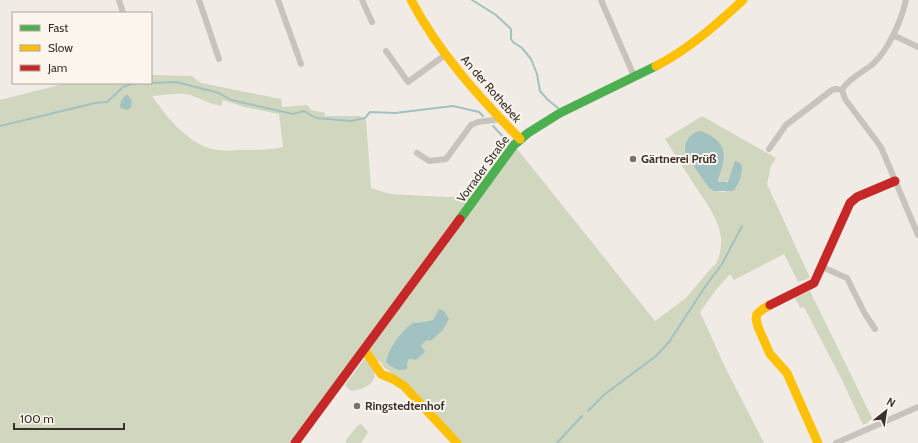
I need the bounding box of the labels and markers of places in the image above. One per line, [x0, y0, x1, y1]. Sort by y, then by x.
place label: Gärtnerei Prüß [641, 151, 717, 166]
marker: Gärtnerei Prüß [628, 154, 638, 164]
place label: Ringstedtenhof [365, 398, 445, 413]
marker: Ringstedtenhof [352, 401, 362, 411]

